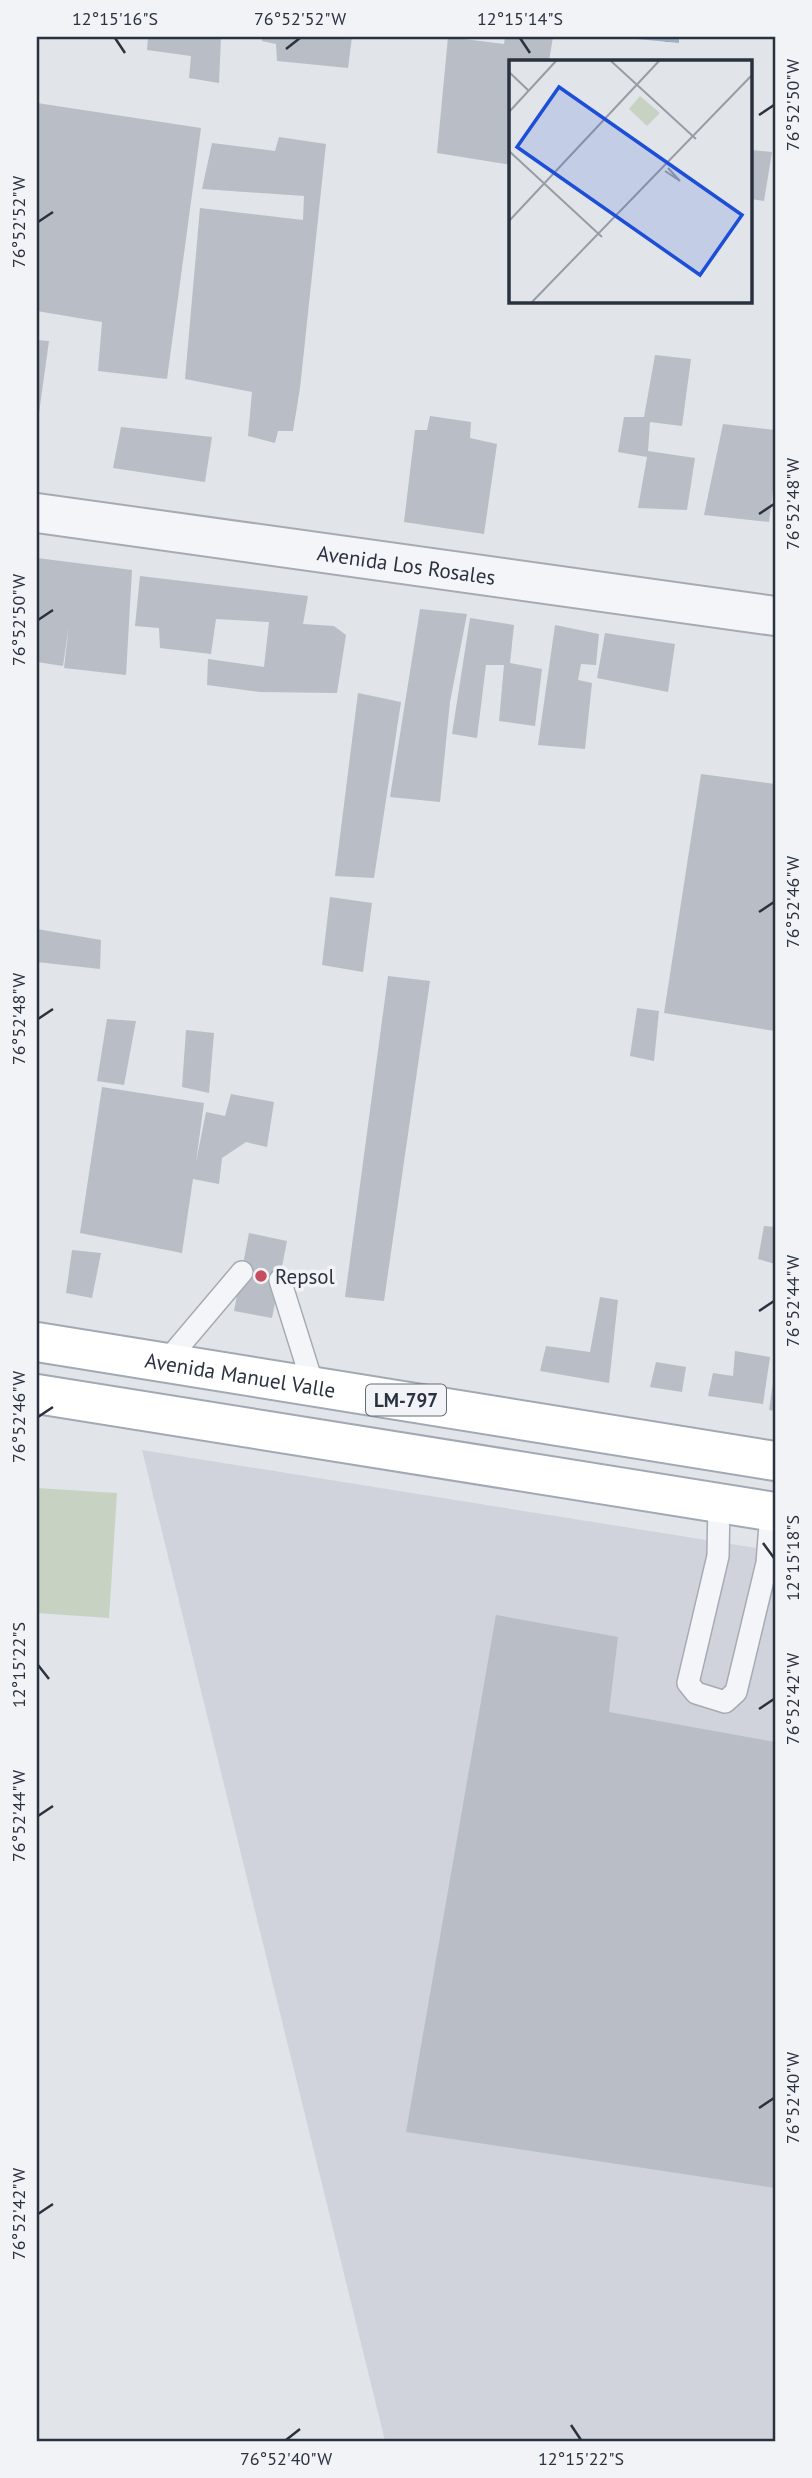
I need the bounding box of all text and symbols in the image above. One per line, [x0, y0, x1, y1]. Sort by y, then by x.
text: 12°15'16"S [72, 7, 158, 30]
text: 76°52'52"W [254, 7, 346, 30]
text: 12°15'14"S [477, 7, 563, 30]
text: 76°52'50"W [781, 59, 804, 151]
inset map [509, 60, 752, 303]
text: 76°52'52"W [7, 176, 30, 268]
text: 76°52'48"W [781, 458, 804, 550]
street label: Avenida Los Rosales [316, 539, 497, 590]
text: 76°52'50"W [7, 574, 30, 666]
text: 76°52'46"W [781, 856, 804, 948]
text: 76°52'48"W [7, 973, 30, 1065]
text: 76°52'44"W [781, 1255, 804, 1347]
place label: Repsol [275, 1263, 335, 1290]
marker: Repsol [253, 1268, 269, 1284]
street label: Avenida Manuel Valle [143, 1346, 338, 1403]
text: 76°52'46"W [7, 1371, 30, 1463]
road number: LM-797 [366, 1384, 446, 1416]
text: 12°15'18"S [781, 1515, 804, 1601]
text: 12°15'22"S [7, 1622, 30, 1708]
text: 76°52'42"W [781, 1653, 804, 1745]
text: 76°52'44"W [7, 1770, 30, 1862]
text: 76°52'40"W [781, 2052, 804, 2144]
text: 76°52'42"W [7, 2168, 30, 2260]
text: 76°52'40"W [240, 2447, 332, 2470]
text: 12°15'22"S [538, 2447, 624, 2470]

